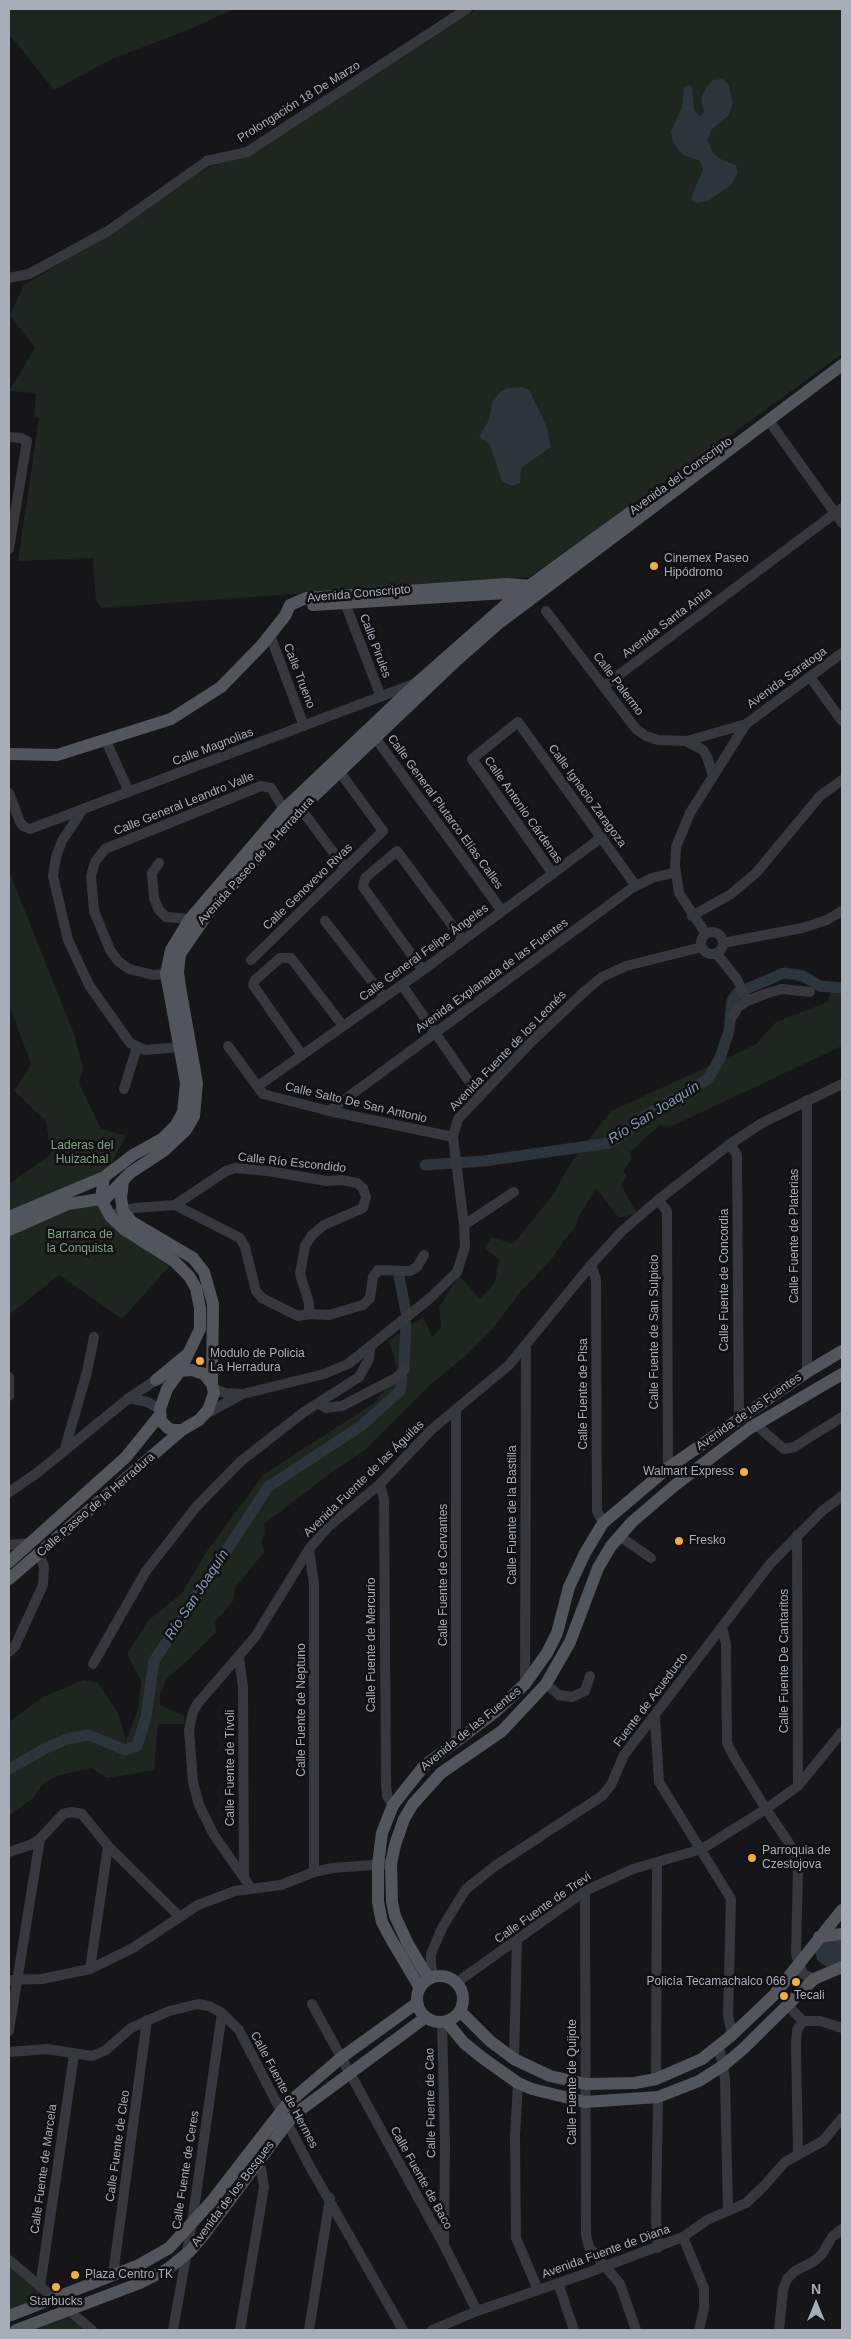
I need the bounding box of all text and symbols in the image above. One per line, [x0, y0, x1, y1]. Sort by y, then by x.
street label: Prolongación 18 De Marzo [235, 58, 363, 146]
street label: Avenida del Conscripto [627, 434, 735, 518]
place label: Cinemex Paseo Hipódromo [664, 552, 749, 580]
marker: Cinemex Paseo Hipódromo [648, 560, 660, 572]
street label: Avenida Conscripto [307, 582, 411, 606]
street label: Avenida Santa Anita [619, 585, 715, 661]
street label: Calle Pirules [356, 612, 394, 680]
street label: Calle Trueno [280, 642, 318, 710]
street label: Avenida Saratoga [744, 644, 830, 712]
street label: Calle Palermo [590, 650, 646, 718]
street label: Calle Magnolias [171, 725, 255, 769]
street label: Calle General Plutarco Elías Calles [384, 732, 506, 892]
street label: Calle Ignacio Zaragoza [545, 742, 629, 850]
street label: Calle Antonio Cárdenas [481, 754, 565, 866]
street label: Calle General Leandro Valle [112, 769, 256, 839]
street label: Avenida Paseo de la Herradura [195, 794, 317, 928]
street label: Calle Genovevo Rivas [260, 841, 356, 933]
street label: Calle General Felipe Ángeles [357, 901, 491, 1005]
street label: Avenida Explanada de las Fuentes [413, 916, 571, 1036]
street label: Avenida Fuente de los Leonés [447, 988, 569, 1114]
water label: Río San Joaquín [605, 1078, 703, 1148]
street label: Calle Salto De San Antonio [284, 1080, 428, 1126]
park label: Laderas del Huizachal [51, 1139, 113, 1167]
street label: Calle Río Escondido [237, 1150, 347, 1176]
street label: Calle Fuente de Platerias [788, 1169, 802, 1303]
street label: Calle Fuente de Concordia [718, 1209, 732, 1351]
park label: Barranca de la Conquista [47, 1228, 113, 1256]
street label: Calle Fuente de San Sulpicio [648, 1255, 662, 1409]
street label: Calle Fuente de Pisa [577, 1338, 591, 1450]
place label: Modulo de Policia La Herradura [210, 1347, 305, 1375]
marker: Modulo de Policia La Herradura [194, 1355, 206, 1367]
street label: Avenida de las Fuentes [694, 1370, 804, 1454]
street label: Avenida Fuente de las Águilas [301, 1418, 427, 1540]
street label: Calle Fuente de la Bastilla [506, 1445, 520, 1585]
street label: Calle Paseo de la Herradura [34, 1450, 158, 1560]
place label: Walmart Express [643, 1465, 734, 1479]
marker: Walmart Express [738, 1466, 750, 1478]
street label: Calle Fuente de Cervantes [437, 1504, 451, 1646]
place label: Fresko [689, 1534, 726, 1548]
marker: Fresko [673, 1535, 685, 1547]
water label: Río San Joaquín [162, 1547, 232, 1643]
street label: Calle Fuente de Mercurio [365, 1578, 379, 1712]
street label: Calle Fuente De Cantaritos [778, 1589, 792, 1733]
street label: Calle Fuente de Neptuno [295, 1643, 309, 1777]
street label: Fuente de Acueducto [611, 1650, 691, 1750]
street label: Avenida de las Fuentes [418, 1684, 524, 1774]
street label: Calle Fuente de Tívoli [224, 1710, 238, 1826]
place label: Parroquia de Czestojova [762, 1844, 831, 1872]
marker: Parroquia de Czestojova [746, 1852, 758, 1864]
street label: Calle Fuente de Trevi [492, 1869, 594, 1947]
place label: Policía Tecamachalco 066 [647, 1975, 786, 1989]
marker: Policía Tecamachalco 066 [790, 1976, 802, 1988]
place label: Tecali [794, 1989, 825, 2003]
marker: Tecali [778, 1990, 790, 2002]
street label: Calle Fuente de Quijote [566, 2019, 580, 2145]
street label: Calle Fuente de Hermes [247, 2029, 321, 2151]
street label: Calle Fuente de Cao [423, 2048, 439, 2158]
street label: Calle Fuente de Cleo [103, 2089, 133, 2203]
street label: Calle Fuente de Marcela [28, 2103, 60, 2235]
street label: Calle Fuente de Ceres [169, 2110, 203, 2230]
street label: Calle Fuente de Baco [387, 2124, 455, 2232]
street label: Avenida de los Bosques [189, 2138, 277, 2250]
street label: Avenida Fuente de Diana [540, 2222, 672, 2282]
place label: Plaza Centro TK [85, 2268, 173, 2282]
marker: Plaza Centro TK [69, 2269, 81, 2281]
north arrow [791, 2279, 841, 2329]
marker: Starbucks [50, 2281, 62, 2293]
text: N [811, 2281, 821, 2297]
place label: Starbucks [29, 2295, 83, 2309]

